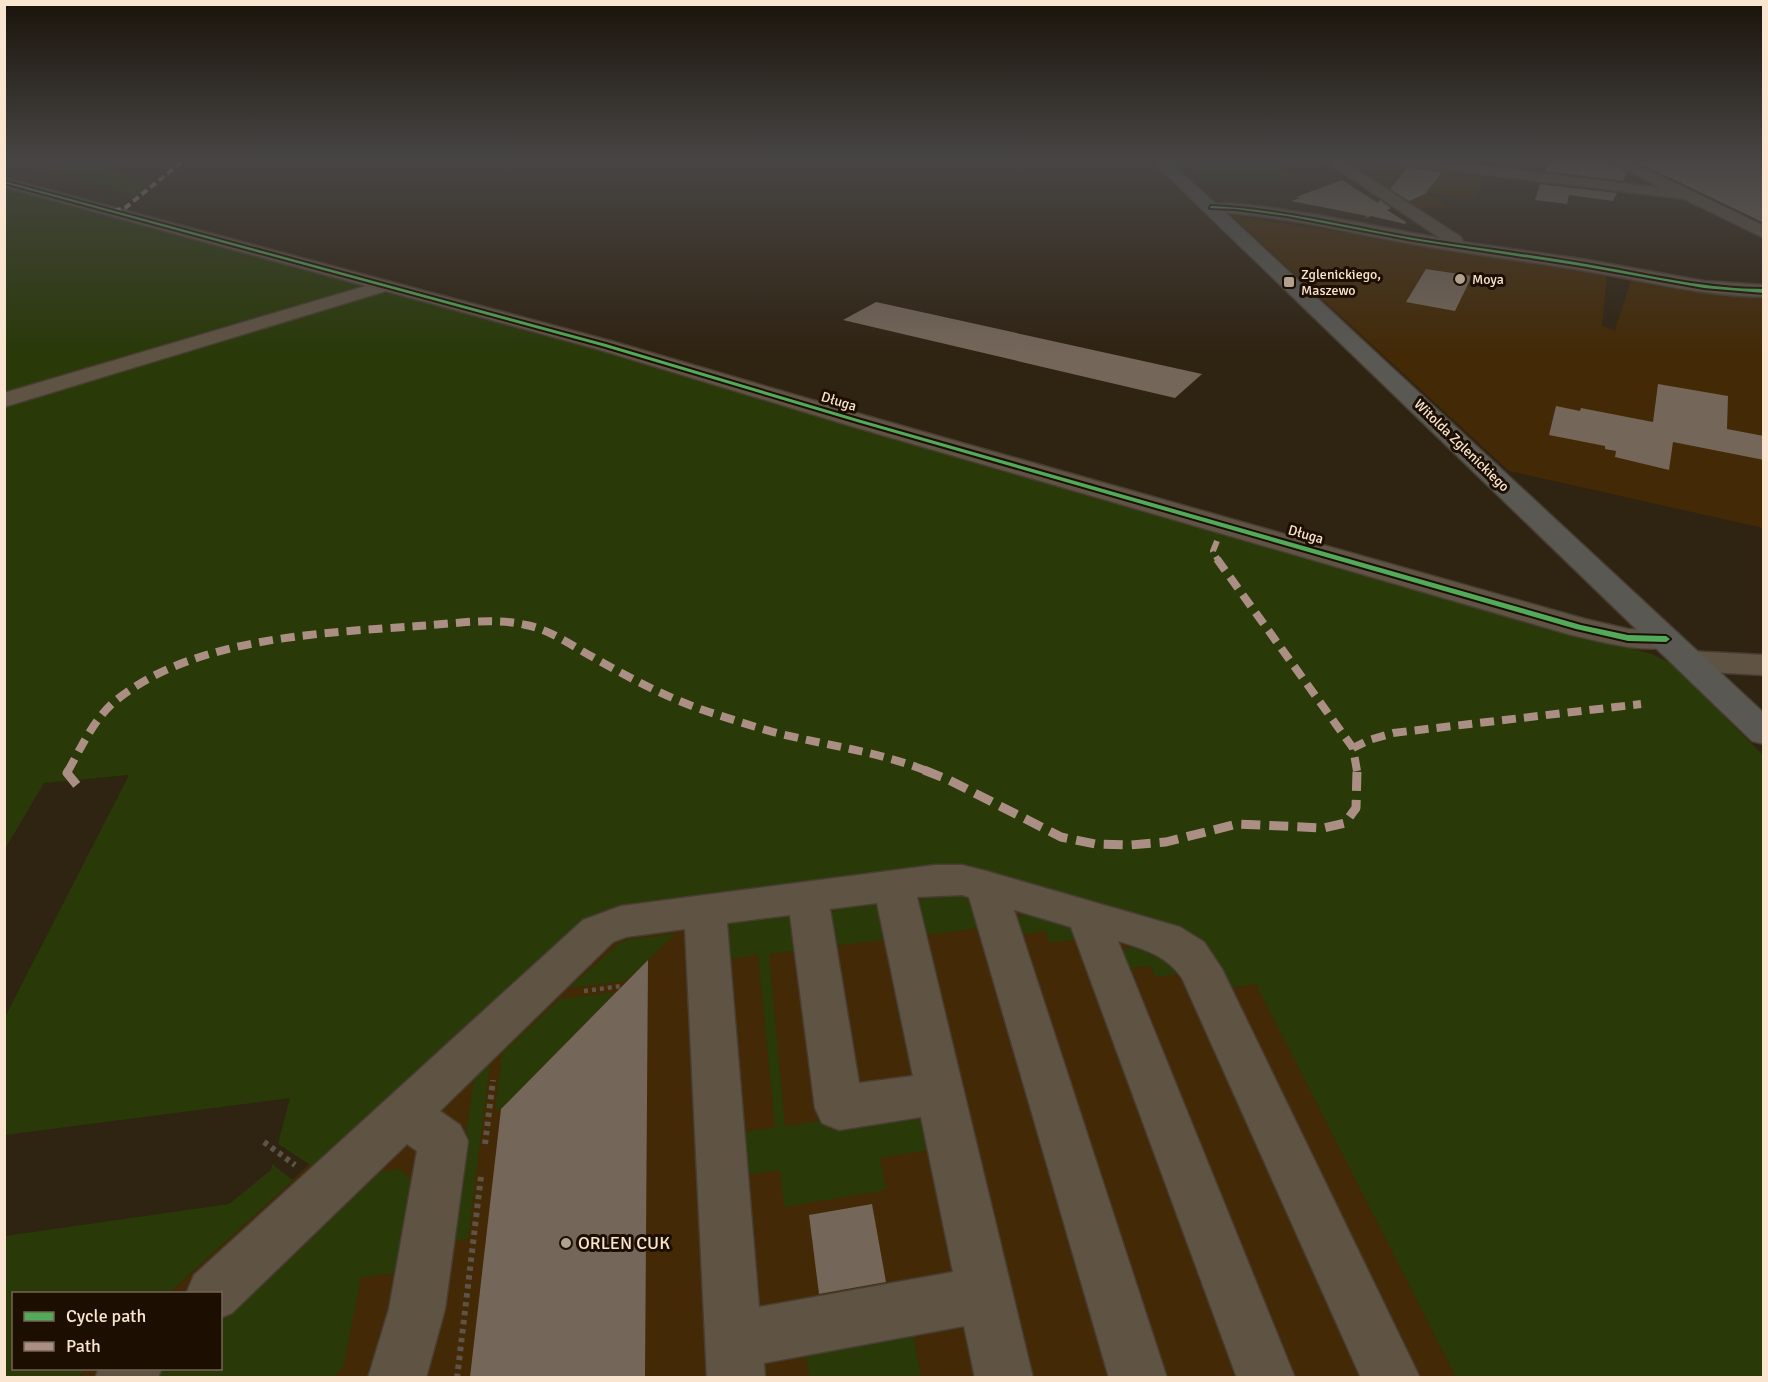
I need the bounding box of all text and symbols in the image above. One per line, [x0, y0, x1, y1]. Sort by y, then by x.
place label: Zglenickiego, Maszewo [1301, 266, 1381, 299]
place label: Moya [1472, 271, 1504, 288]
marker: Moya [1453, 272, 1467, 286]
marker: Zglenickiego, Maszewo [1282, 275, 1296, 289]
street label: Długa [819, 388, 859, 415]
street label: Witolda Zglenickiego [1411, 396, 1513, 495]
street label: Długa [1286, 521, 1325, 548]
place label: ORLEN CUK [578, 1232, 670, 1254]
marker: ORLEN CUK [559, 1236, 573, 1250]
legend [12, 1292, 222, 1370]
text: Cycle path [66, 1305, 146, 1327]
text: Path [66, 1335, 101, 1357]

